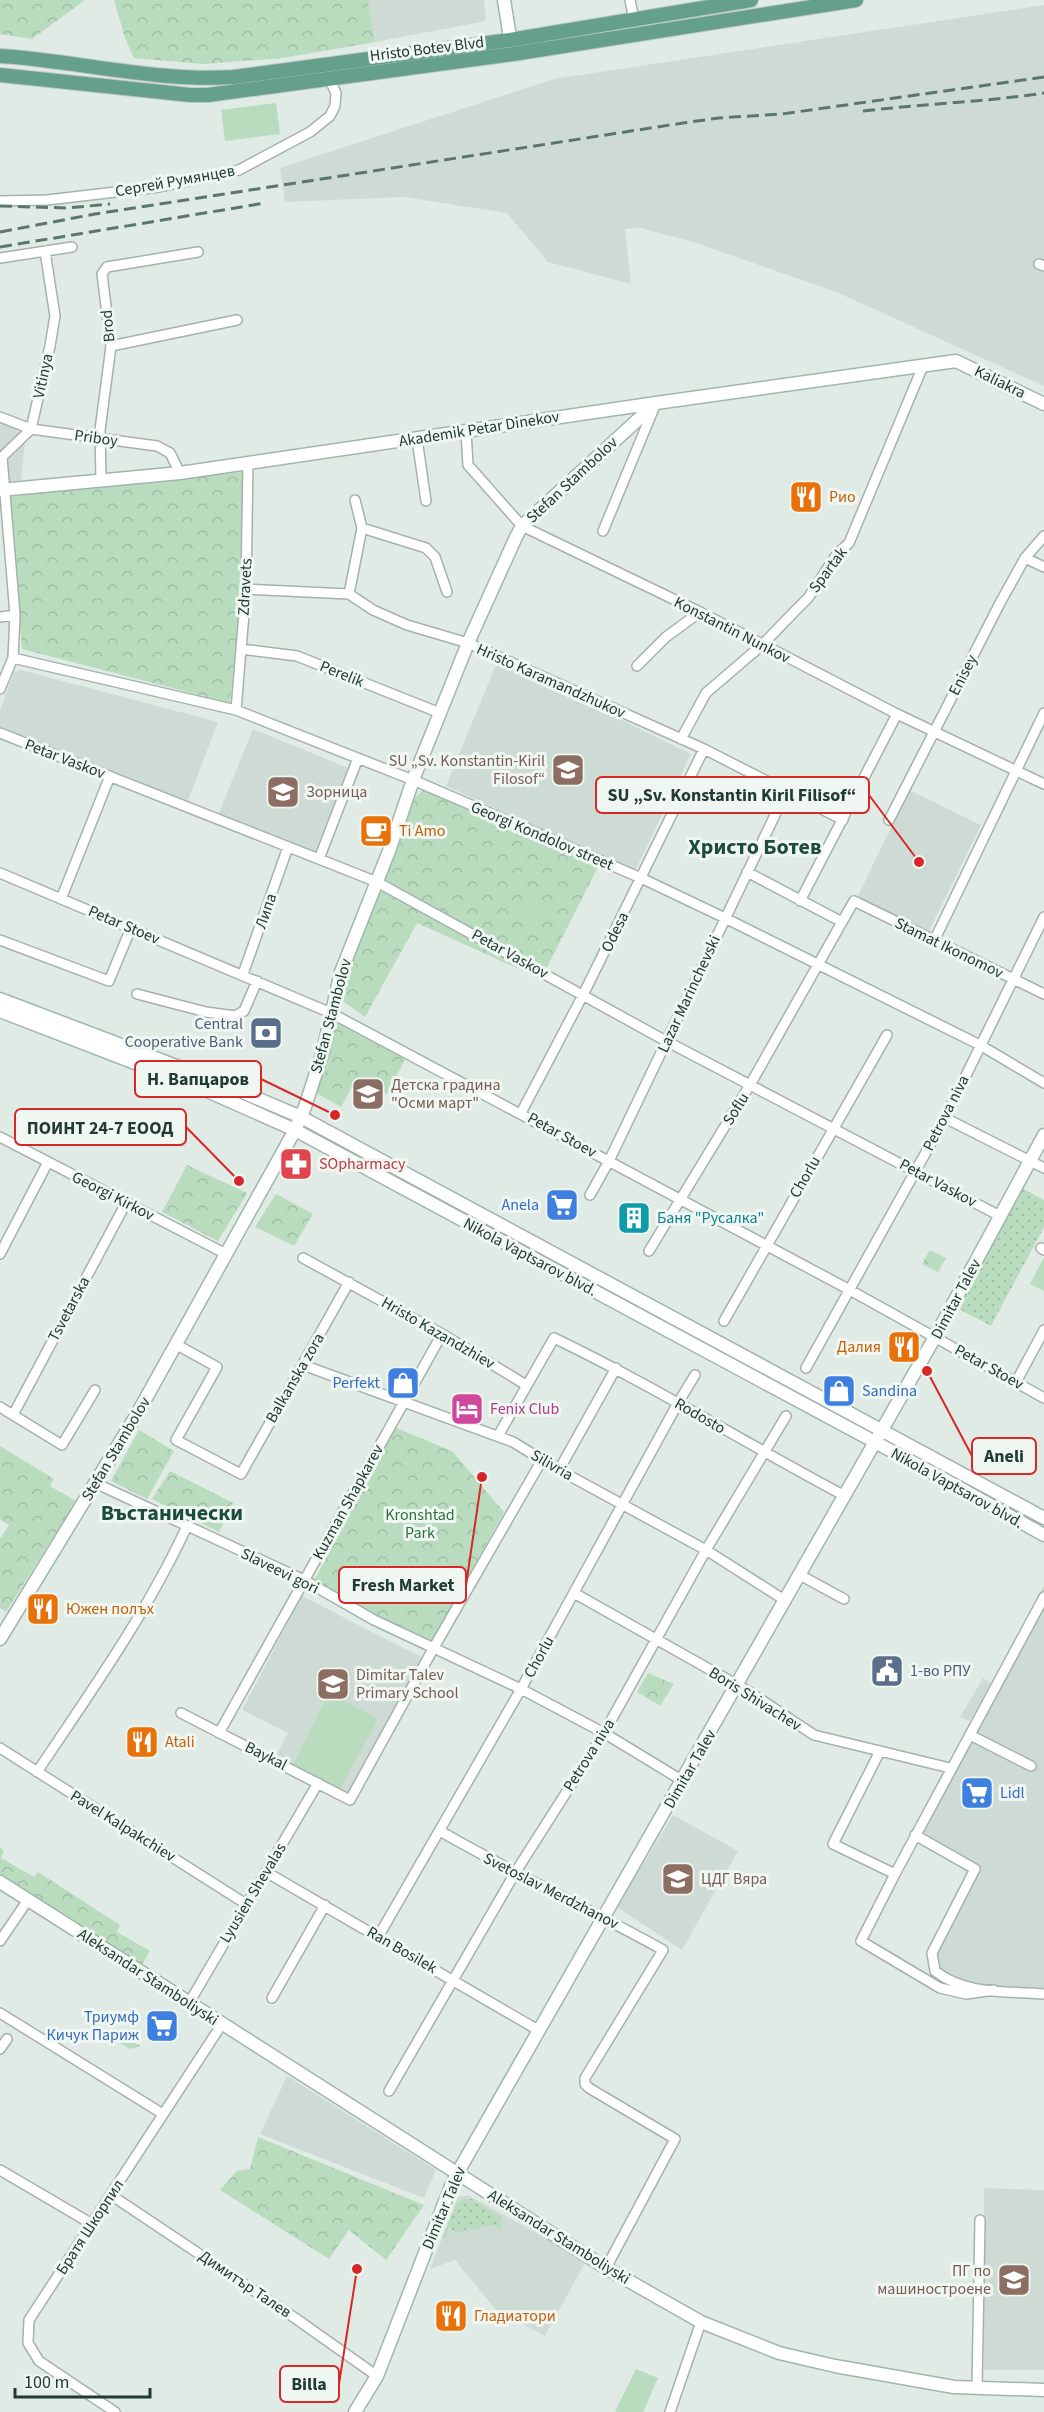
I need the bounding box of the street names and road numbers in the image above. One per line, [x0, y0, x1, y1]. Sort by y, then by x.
street label: Hristo Botev Blvd [369, 31, 485, 67]
street label: Сергей Румянцев [114, 160, 236, 202]
street label: Brod [96, 309, 120, 343]
street label: Vitinya [28, 351, 58, 401]
street label: Kaliakra [971, 360, 1029, 404]
street label: Akademik Petar Dinekov [397, 405, 561, 453]
street label: Priboy [73, 424, 120, 452]
street label: Stefan Stambolov [521, 431, 623, 528]
street label: Spartak [804, 543, 852, 597]
street label: Zdravets [233, 557, 258, 616]
street label: Konstantin Nunkov [670, 591, 794, 669]
street label: Hristo Karamandzhukov [473, 638, 629, 724]
street label: Enisey [943, 650, 983, 699]
street label: Perelik [317, 655, 367, 693]
street label: Petar Vaskov [22, 734, 109, 785]
street label: Georgi Kondolov street [467, 796, 617, 876]
street label: Липа [250, 890, 282, 932]
street label: Petar Stoev [85, 900, 164, 950]
street label: Odesa [596, 908, 634, 956]
street label: Stamat Ikonomov [891, 912, 1007, 984]
street label: Petar Vaskov [468, 924, 553, 984]
street label: Lazar Marinchevski [652, 932, 726, 1056]
street label: Stefan Stambolov [305, 956, 357, 1076]
street label: Petrova niva [918, 1071, 974, 1155]
street label: Soflu [717, 1088, 755, 1130]
street label: Petar Stoev [523, 1107, 601, 1163]
street label: Chorlu [784, 1152, 826, 1202]
street label: Petar Vaskov [895, 1153, 981, 1213]
street label: Georgi Kirkov [68, 1166, 158, 1226]
street label: Nikola Vaptsarov blvd. [459, 1212, 601, 1302]
street label: Dimitar Talev [926, 1255, 987, 1343]
street label: Tsvetarska [43, 1273, 95, 1345]
street label: Hristo Kazandzhiev [377, 1292, 499, 1375]
street label: Balkanska zora [260, 1329, 330, 1427]
street label: Petar Stoev [950, 1339, 1028, 1395]
street label: Stefan Stambolov [76, 1392, 156, 1505]
street label: Rodosto [671, 1393, 729, 1439]
street label: Kuzman Shapkarev [307, 1440, 389, 1564]
street label: Nikola Vaptsarov blvd. [887, 1442, 1027, 1534]
street label: Silivria [527, 1444, 577, 1486]
street label: Slaveevi gori [237, 1543, 323, 1599]
street label: Chorlu [519, 1632, 559, 1682]
street label: Boris Shivachev [704, 1662, 806, 1737]
street label: Petrova niva [558, 1714, 620, 1796]
street label: Dimitar Talev [658, 1725, 722, 1813]
street label: Baykal [241, 1736, 291, 1776]
street label: Pavel Kalpakchiev [66, 1785, 180, 1867]
street label: Lyusien Shevalas [214, 1839, 292, 1947]
street label: Svetoslav Merdzhanov [479, 1847, 623, 1935]
street label: Ran Bosilek [363, 1921, 441, 1979]
street label: Aleksandar Stamboliyski [73, 1923, 223, 2031]
street label: Dimitar Talev [417, 2163, 472, 2253]
street label: Братя Шкорпил [51, 2175, 129, 2279]
street label: Aleksandar Stamboliyski [484, 2184, 634, 2290]
street label: Димитър Талев [194, 2245, 296, 2323]

